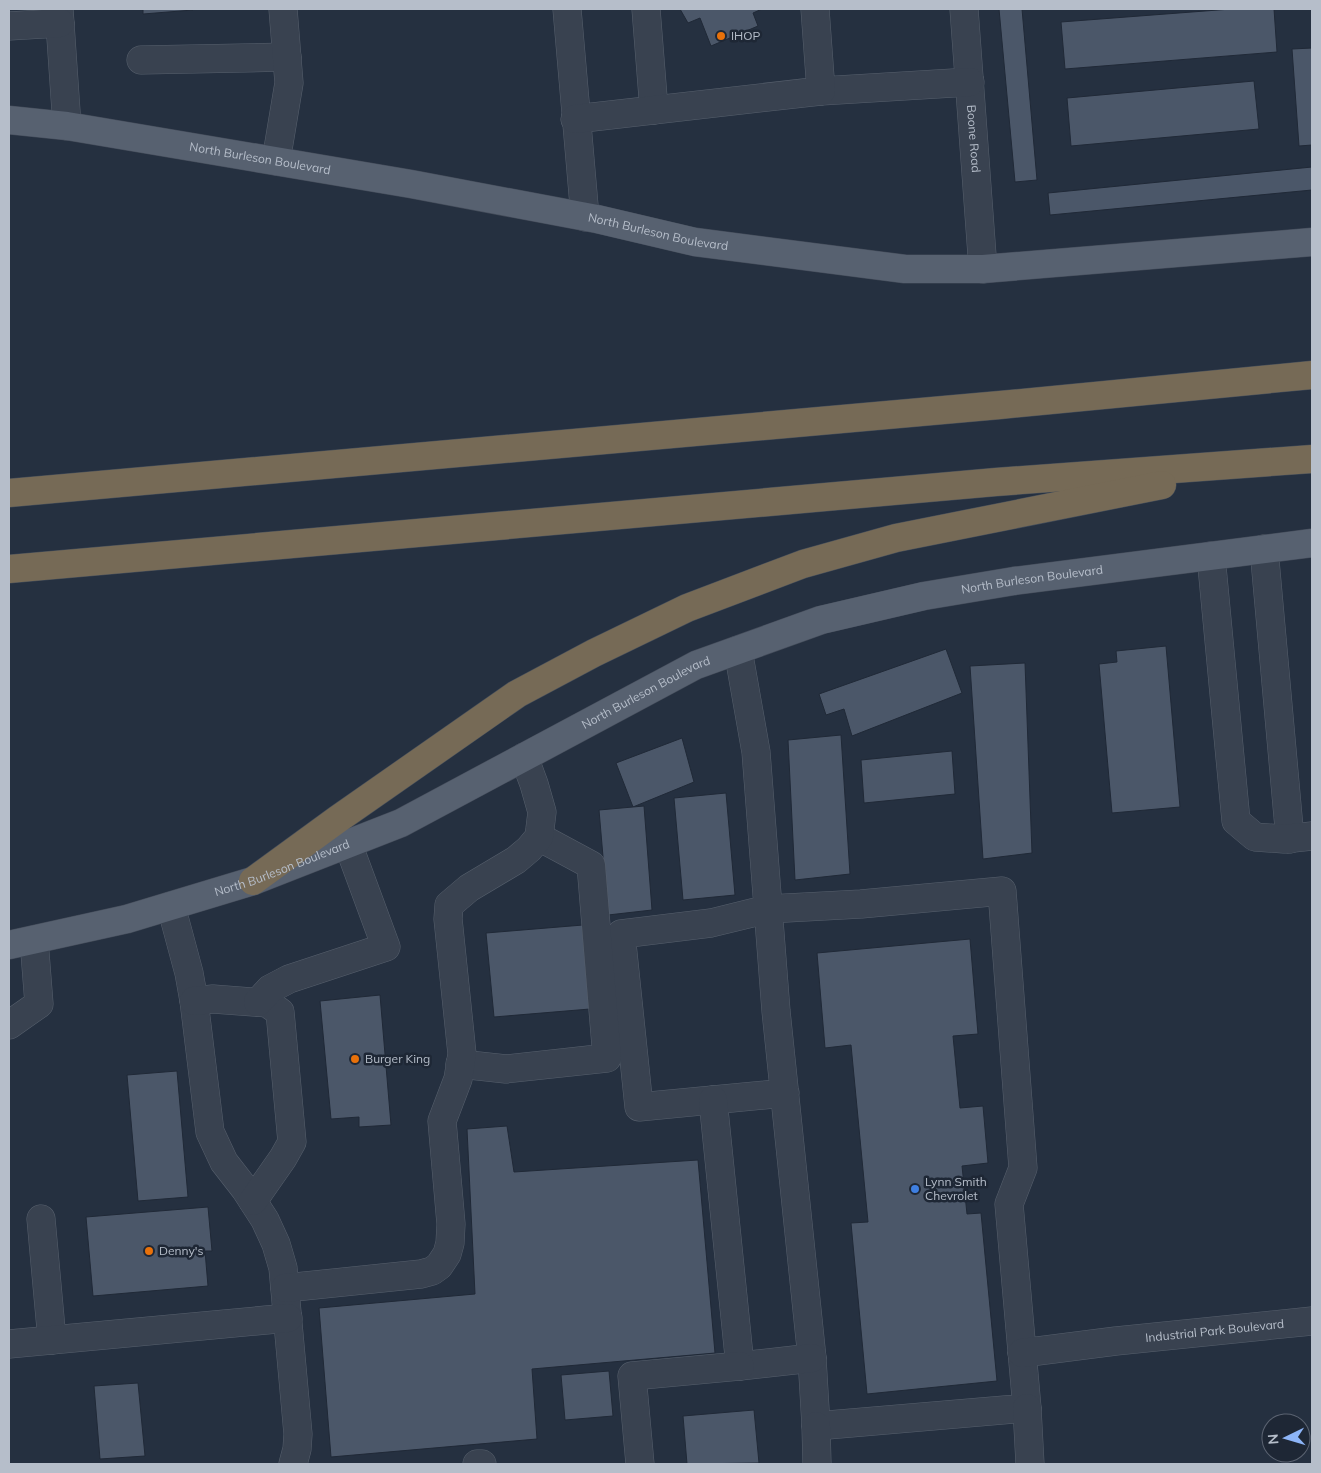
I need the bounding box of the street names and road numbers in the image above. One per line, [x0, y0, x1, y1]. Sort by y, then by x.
street label: Boone Road [964, 104, 984, 173]
street label: North Burleson Boulevard [188, 139, 332, 177]
street label: North Burleson Boulevard [587, 209, 729, 253]
street label: North Burleson Boulevard [960, 562, 1104, 597]
street label: North Burleson Boulevard [579, 653, 712, 732]
street label: North Burleson Boulevard [212, 836, 352, 899]
street label: Industrial Park Boulevard [1145, 1316, 1285, 1345]

